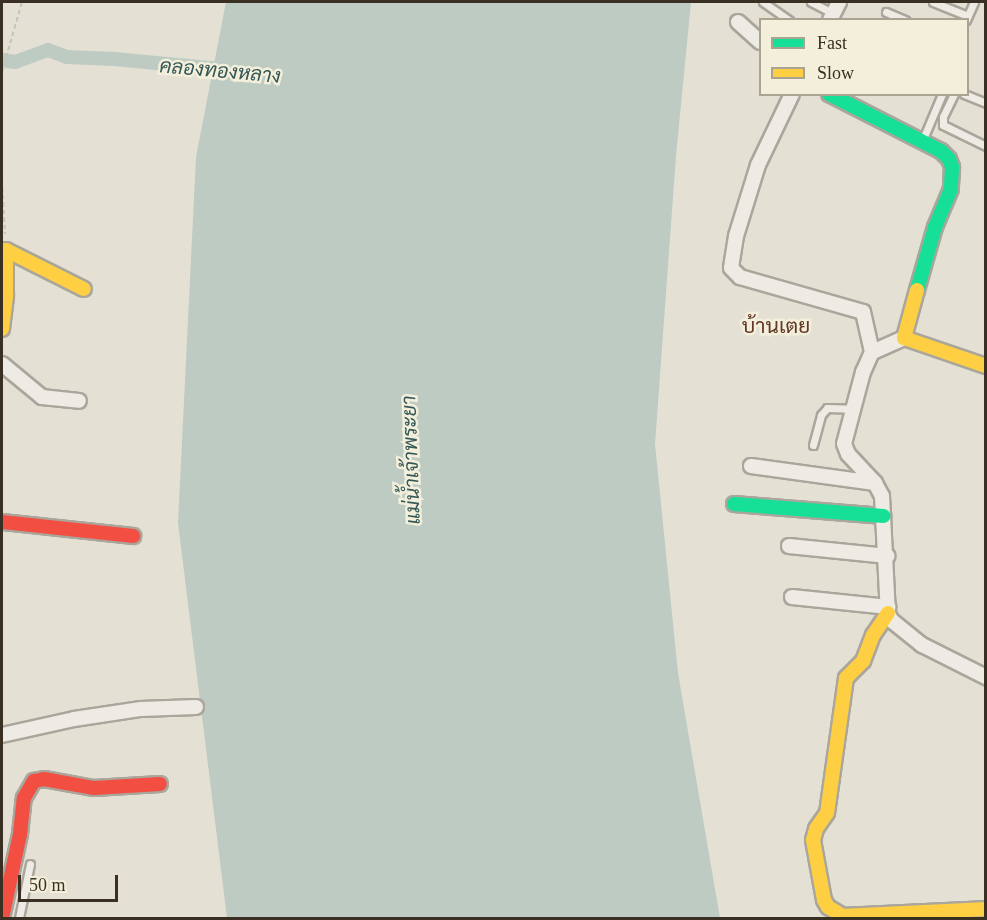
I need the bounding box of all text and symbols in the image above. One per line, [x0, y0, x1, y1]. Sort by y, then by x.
legend [759, 18, 969, 96]
text: Fast [817, 33, 847, 53]
water label: คลองทองหลาง [158, 54, 282, 88]
text: Slow [817, 63, 854, 83]
district label: บ้านเตย [742, 313, 810, 339]
water label: แม่น้ำเจ้าพระยา [397, 395, 425, 525]
scale bar [21, 863, 122, 901]
text: 50 m [29, 875, 66, 895]

